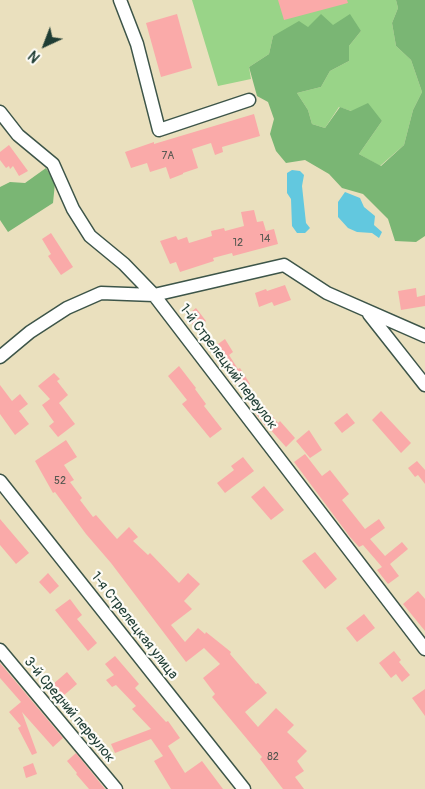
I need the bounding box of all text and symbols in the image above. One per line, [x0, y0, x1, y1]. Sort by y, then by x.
north arrow [20, 20, 70, 70]
text: N [25, 47, 44, 66]
house number: 7А [162, 149, 174, 163]
house number: 14 [260, 232, 270, 246]
house number: 12 [233, 236, 243, 250]
street label: 1-й Стрелецкий переулок [175, 301, 281, 433]
house number: 52 [54, 474, 66, 488]
street label: 1-я Стрелецкая улица [87, 569, 181, 683]
street label: 3-й Средний переулок [20, 654, 118, 766]
house number: 82 [267, 750, 279, 764]

